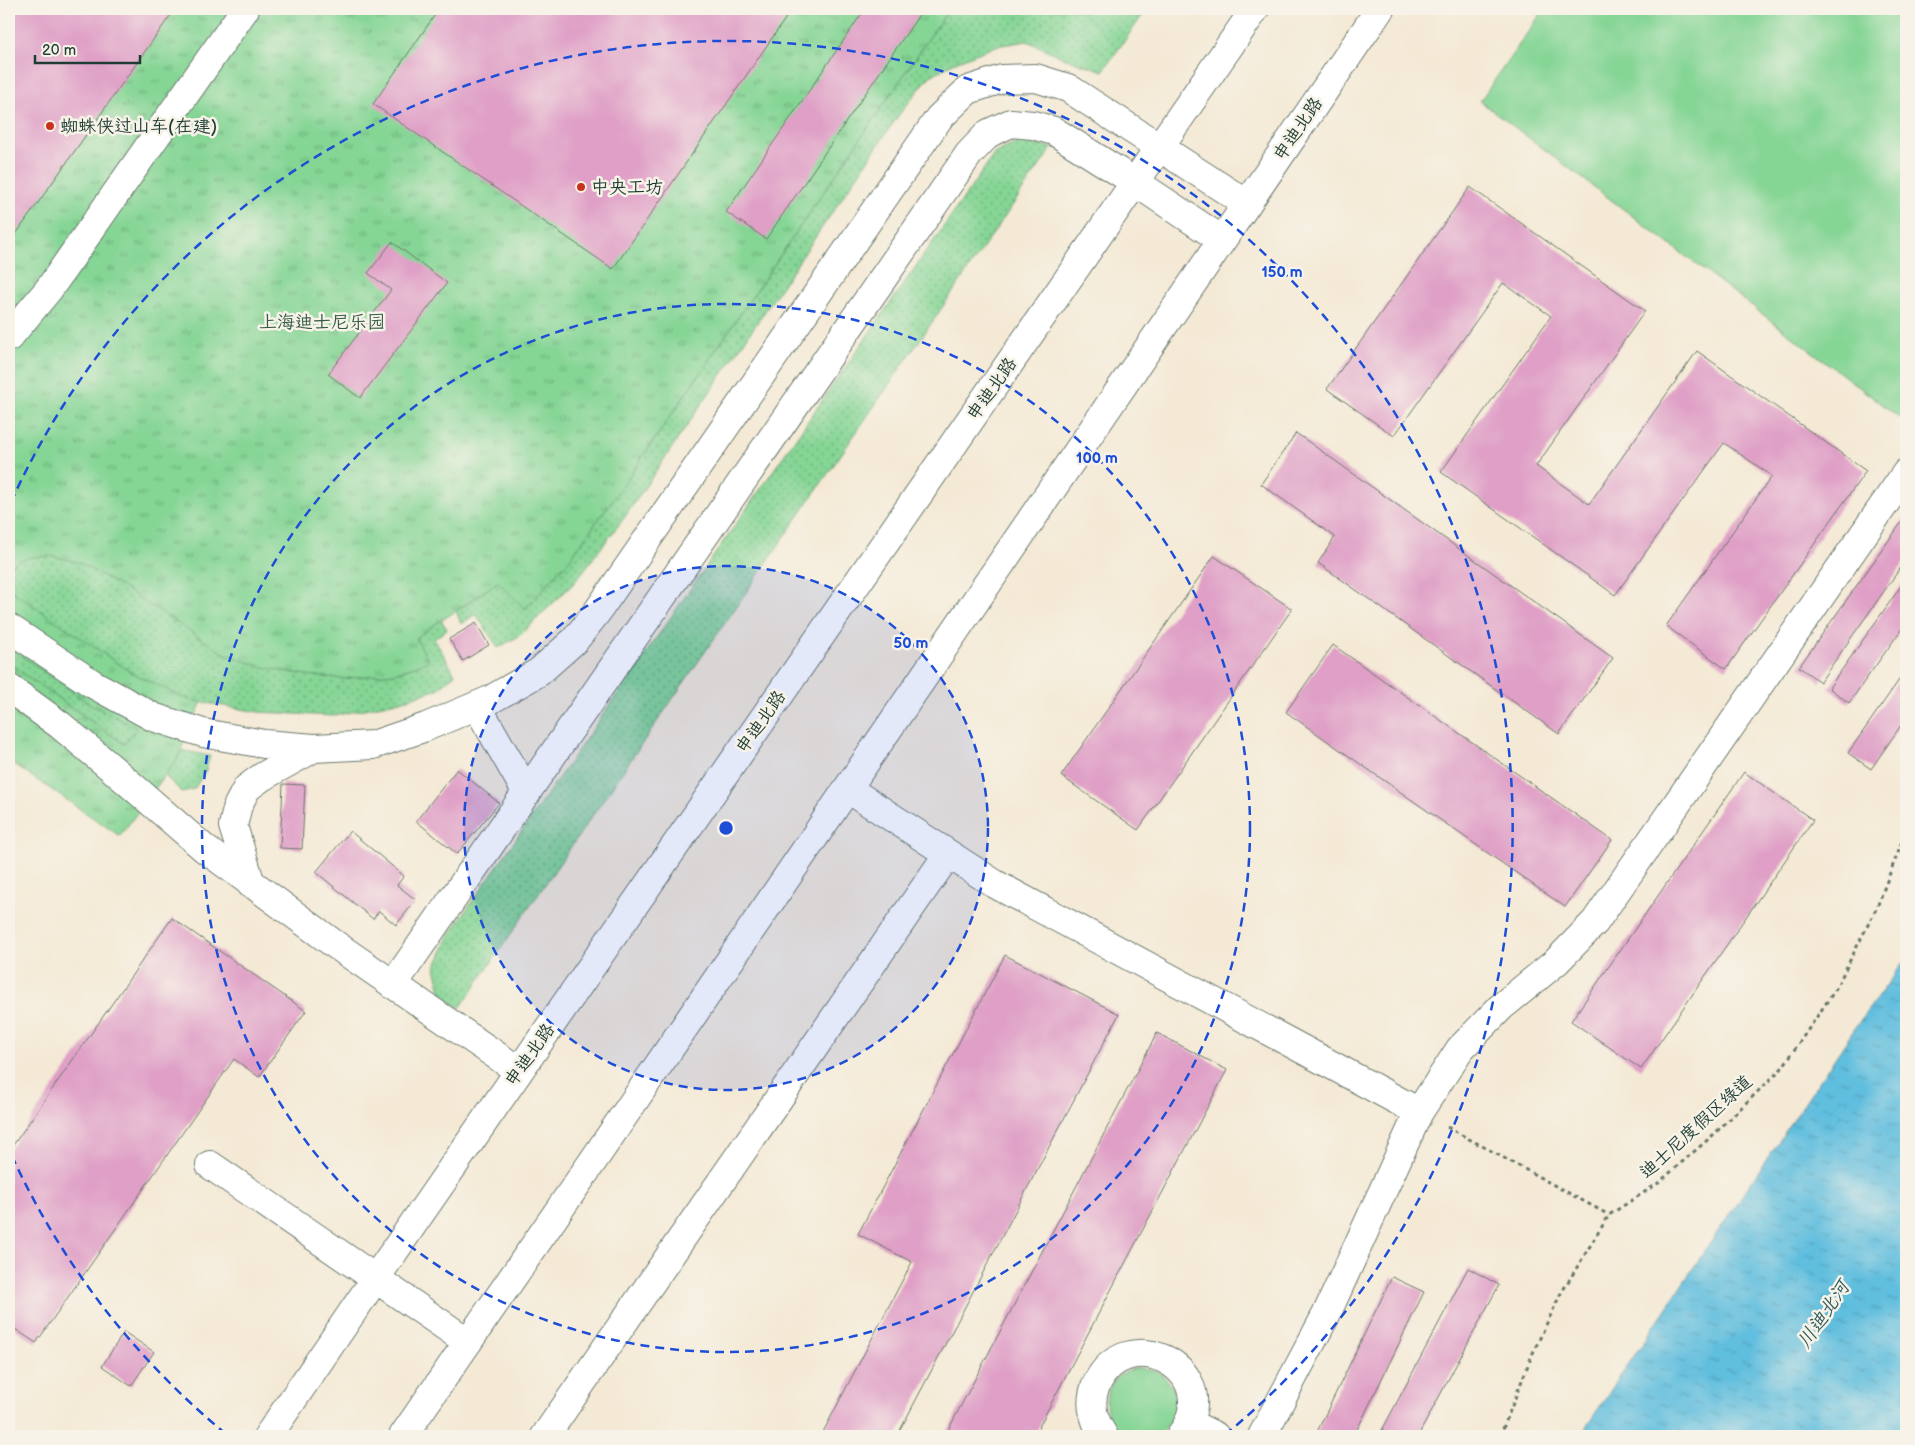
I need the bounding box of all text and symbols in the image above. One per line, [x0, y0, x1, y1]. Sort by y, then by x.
scale bar [35, 32, 140, 64]
text: 20 m [42, 41, 76, 60]
street label: 申迪北路 [1269, 93, 1327, 165]
place label: 蜘蛛侠过山车(在建) [60, 116, 217, 137]
marker: 蜘蛛侠过山车(在建) [44, 120, 56, 132]
place label: 中央工坊 [591, 177, 663, 198]
marker: 中央工坊 [575, 181, 587, 193]
text: 150 m [1261, 263, 1303, 282]
park label: 上海迪士尼乐园 [259, 312, 385, 333]
street label: 申迪北路 [963, 353, 1021, 425]
text: 100 m [1076, 449, 1118, 468]
text: 50 m [894, 634, 929, 653]
street label: 申迪北路 [732, 686, 790, 758]
centre of rings [717, 819, 735, 837]
street label: 申迪北路 [501, 1019, 559, 1091]
street label: 迪士尼度假区绿道 [1635, 1071, 1757, 1183]
water label: 川迪北河 [1793, 1275, 1856, 1353]

